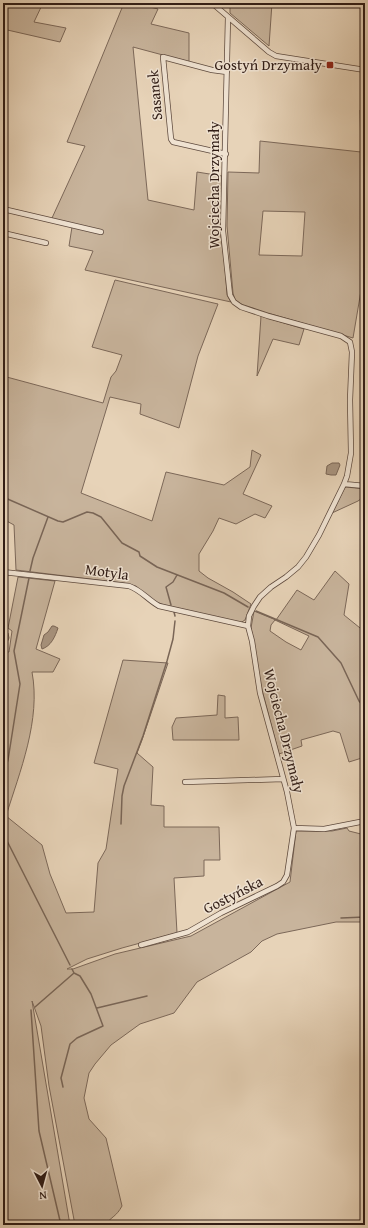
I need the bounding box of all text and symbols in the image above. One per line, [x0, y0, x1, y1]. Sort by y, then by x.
place label: Gostyń Drzymały [215, 54, 323, 75]
marker: Gostyń Drzymały [325, 60, 335, 70]
street label: Sasanek [142, 69, 167, 121]
street label: Wojciecha Drzymały [203, 121, 224, 249]
street label: Motyla [84, 558, 130, 585]
street label: Wojciecha Drzymały [259, 666, 310, 796]
street label: Gostyńska [199, 871, 266, 919]
north arrow [22, 1166, 62, 1206]
text: N [38, 1188, 48, 1204]

